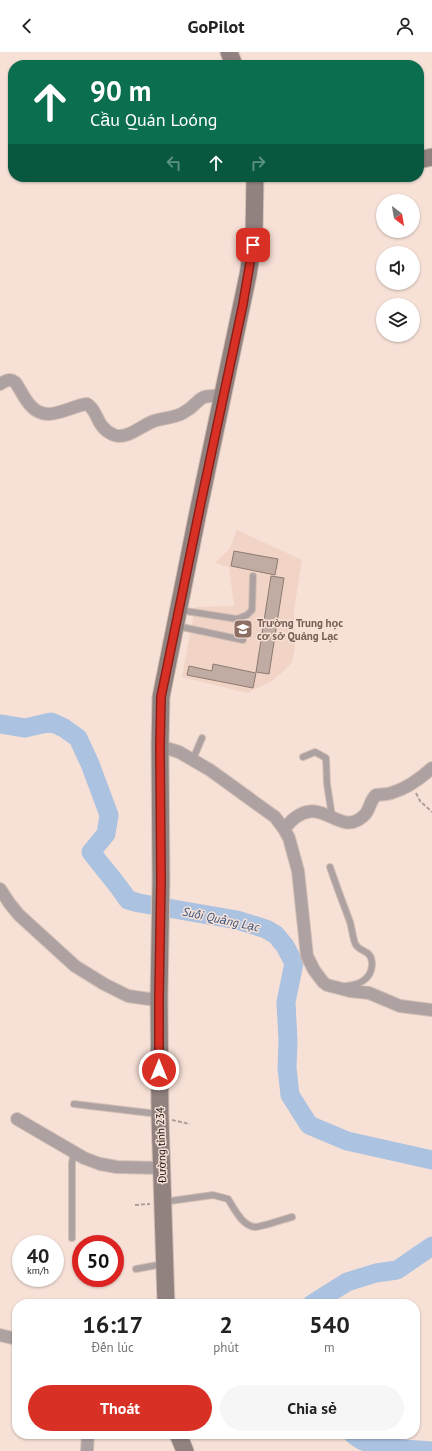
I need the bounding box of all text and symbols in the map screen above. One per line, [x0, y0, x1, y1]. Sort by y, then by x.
icon: back [16, 15, 38, 37]
text: GoPilot [187, 15, 245, 38]
icon: person [394, 15, 416, 37]
text: 90 m [90, 72, 151, 109]
icon: ahead [24, 76, 76, 128]
text: Cầu Quán Loóng [90, 108, 217, 131]
icon: left [163, 152, 185, 174]
icon: ahead [205, 152, 227, 174]
icon: right [247, 152, 269, 174]
north arrow [376, 194, 420, 238]
map controls [376, 194, 420, 342]
pin [236, 228, 270, 262]
icon: arrive [242, 234, 264, 256]
button: sound [376, 246, 420, 290]
button: layers [376, 298, 420, 342]
place label: Trường Trung học cơ sở Quảng Lạc [257, 616, 343, 643]
school or university icon: Trường Trung học cơ sở Quảng Lạc [232, 618, 254, 640]
water label: Suối Quảng Lạc [181, 904, 262, 935]
position arrow [138, 1049, 180, 1091]
street label: Đường tỉnh 234 [153, 1107, 169, 1184]
speed limit sign: 50 [72, 1235, 124, 1287]
text: 40 [27, 1243, 49, 1269]
text: km/h [27, 1264, 49, 1277]
text: 16:17 [82, 1309, 143, 1340]
text: 2 [219, 1309, 233, 1340]
text: 540 [309, 1309, 350, 1340]
text: Đến lúc [91, 1339, 134, 1356]
text: phút [213, 1339, 239, 1356]
text: m [324, 1339, 335, 1356]
button: Thoát [28, 1385, 212, 1431]
button: Chia sẻ [220, 1385, 404, 1431]

